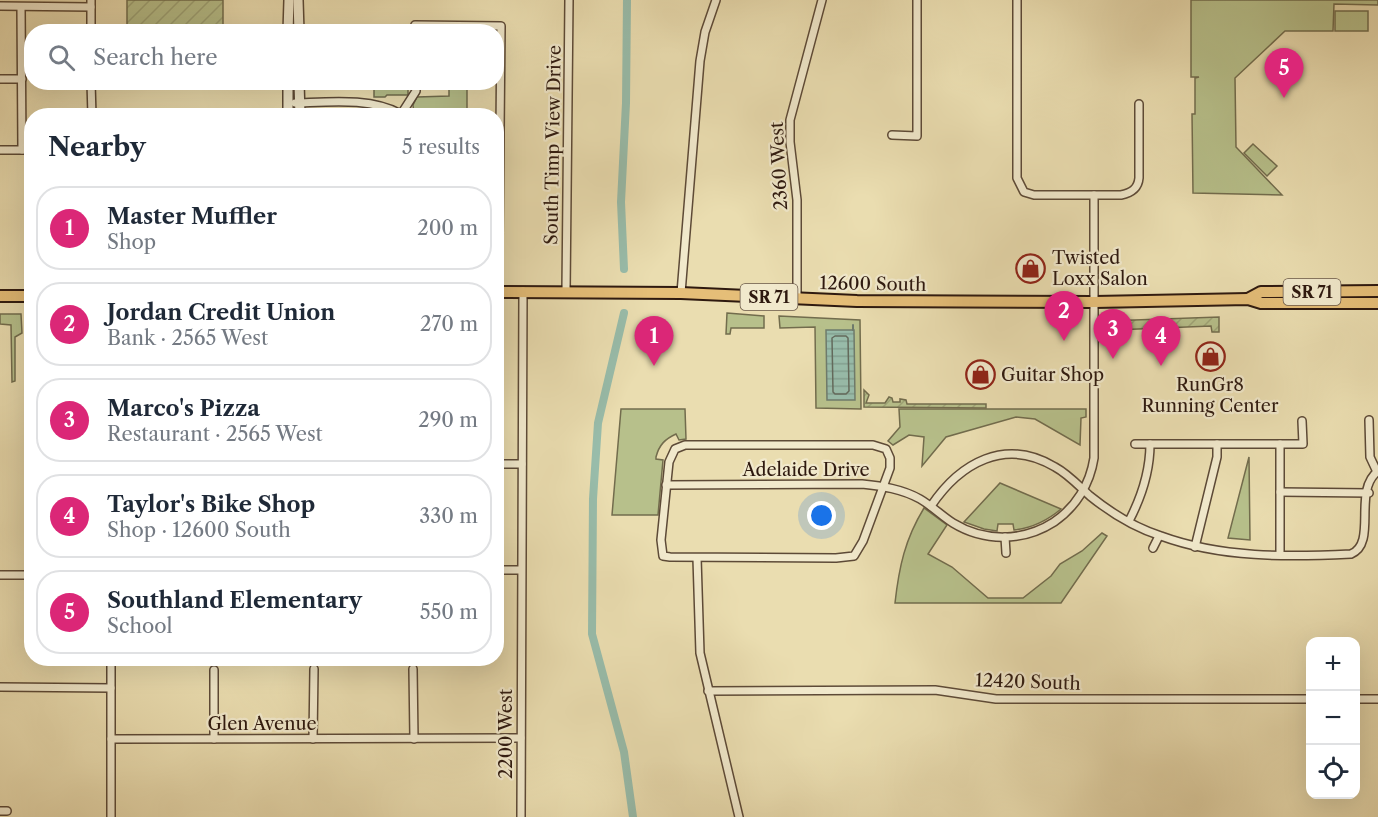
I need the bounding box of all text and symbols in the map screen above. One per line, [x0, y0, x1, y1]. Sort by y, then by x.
search box [24, 24, 504, 90]
icon: search [45, 41, 78, 74]
text: Search here [93, 44, 218, 71]
street label: South Timp View Drive [540, 45, 566, 245]
pin: 5 [1264, 48, 1304, 98]
street label: 2360 West [766, 121, 792, 211]
text: Nearby [48, 131, 146, 163]
text: 5 results [402, 135, 480, 159]
text: Master Muffler [107, 203, 277, 230]
text: 1 [65, 216, 74, 240]
text: 200 m [417, 216, 478, 240]
text: Shop [107, 230, 156, 254]
place label: Twisted Loxx Salon [1052, 247, 1148, 290]
shop icon: Twisted Loxx Salon [1015, 252, 1047, 284]
street label: 12600 South [820, 272, 926, 296]
road number: SR 71 [1284, 279, 1340, 305]
road number: SR 71 [740, 284, 798, 310]
pin: 2 [1044, 292, 1084, 341]
text: Jordan Credit Union [107, 299, 335, 326]
pin: 3 [1094, 310, 1132, 359]
text: 2 [64, 312, 75, 336]
text: 270 m [420, 312, 478, 336]
pin: 1 [634, 316, 674, 366]
pin: 4 [1142, 316, 1180, 366]
text: Bank · 2565 West [107, 326, 268, 350]
shop icon: RunGr8 Running Center [1194, 340, 1226, 372]
shop icon: Guitar Shop [964, 359, 996, 391]
place label: Guitar Shop [1001, 364, 1104, 386]
place label: RunGr8 Running Center [1141, 374, 1279, 417]
text: Marco's Pizza [107, 395, 260, 422]
text: 3 [64, 408, 75, 432]
text: 290 m [418, 408, 478, 432]
text: Restaurant · 2565 West [107, 422, 323, 446]
street label: Adelaide Drive [741, 459, 870, 481]
text: Taylor's Bike Shop [107, 491, 315, 518]
your location [807, 501, 836, 530]
text: 4 [64, 504, 75, 528]
text: 330 m [419, 504, 478, 528]
text: Shop · 12600 South [107, 518, 291, 542]
text: Southland Elementary [107, 587, 362, 614]
text: 5 [64, 600, 75, 624]
text: 550 m [420, 600, 478, 624]
text: School [107, 614, 172, 638]
map controls [1306, 637, 1360, 799]
button: + [1306, 637, 1360, 691]
street label: 12420 South [975, 669, 1081, 695]
street label: 2200 West [495, 688, 517, 779]
button: − [1306, 691, 1360, 745]
street label: Glen Avenue [207, 713, 317, 735]
button: locate [1306, 745, 1360, 799]

